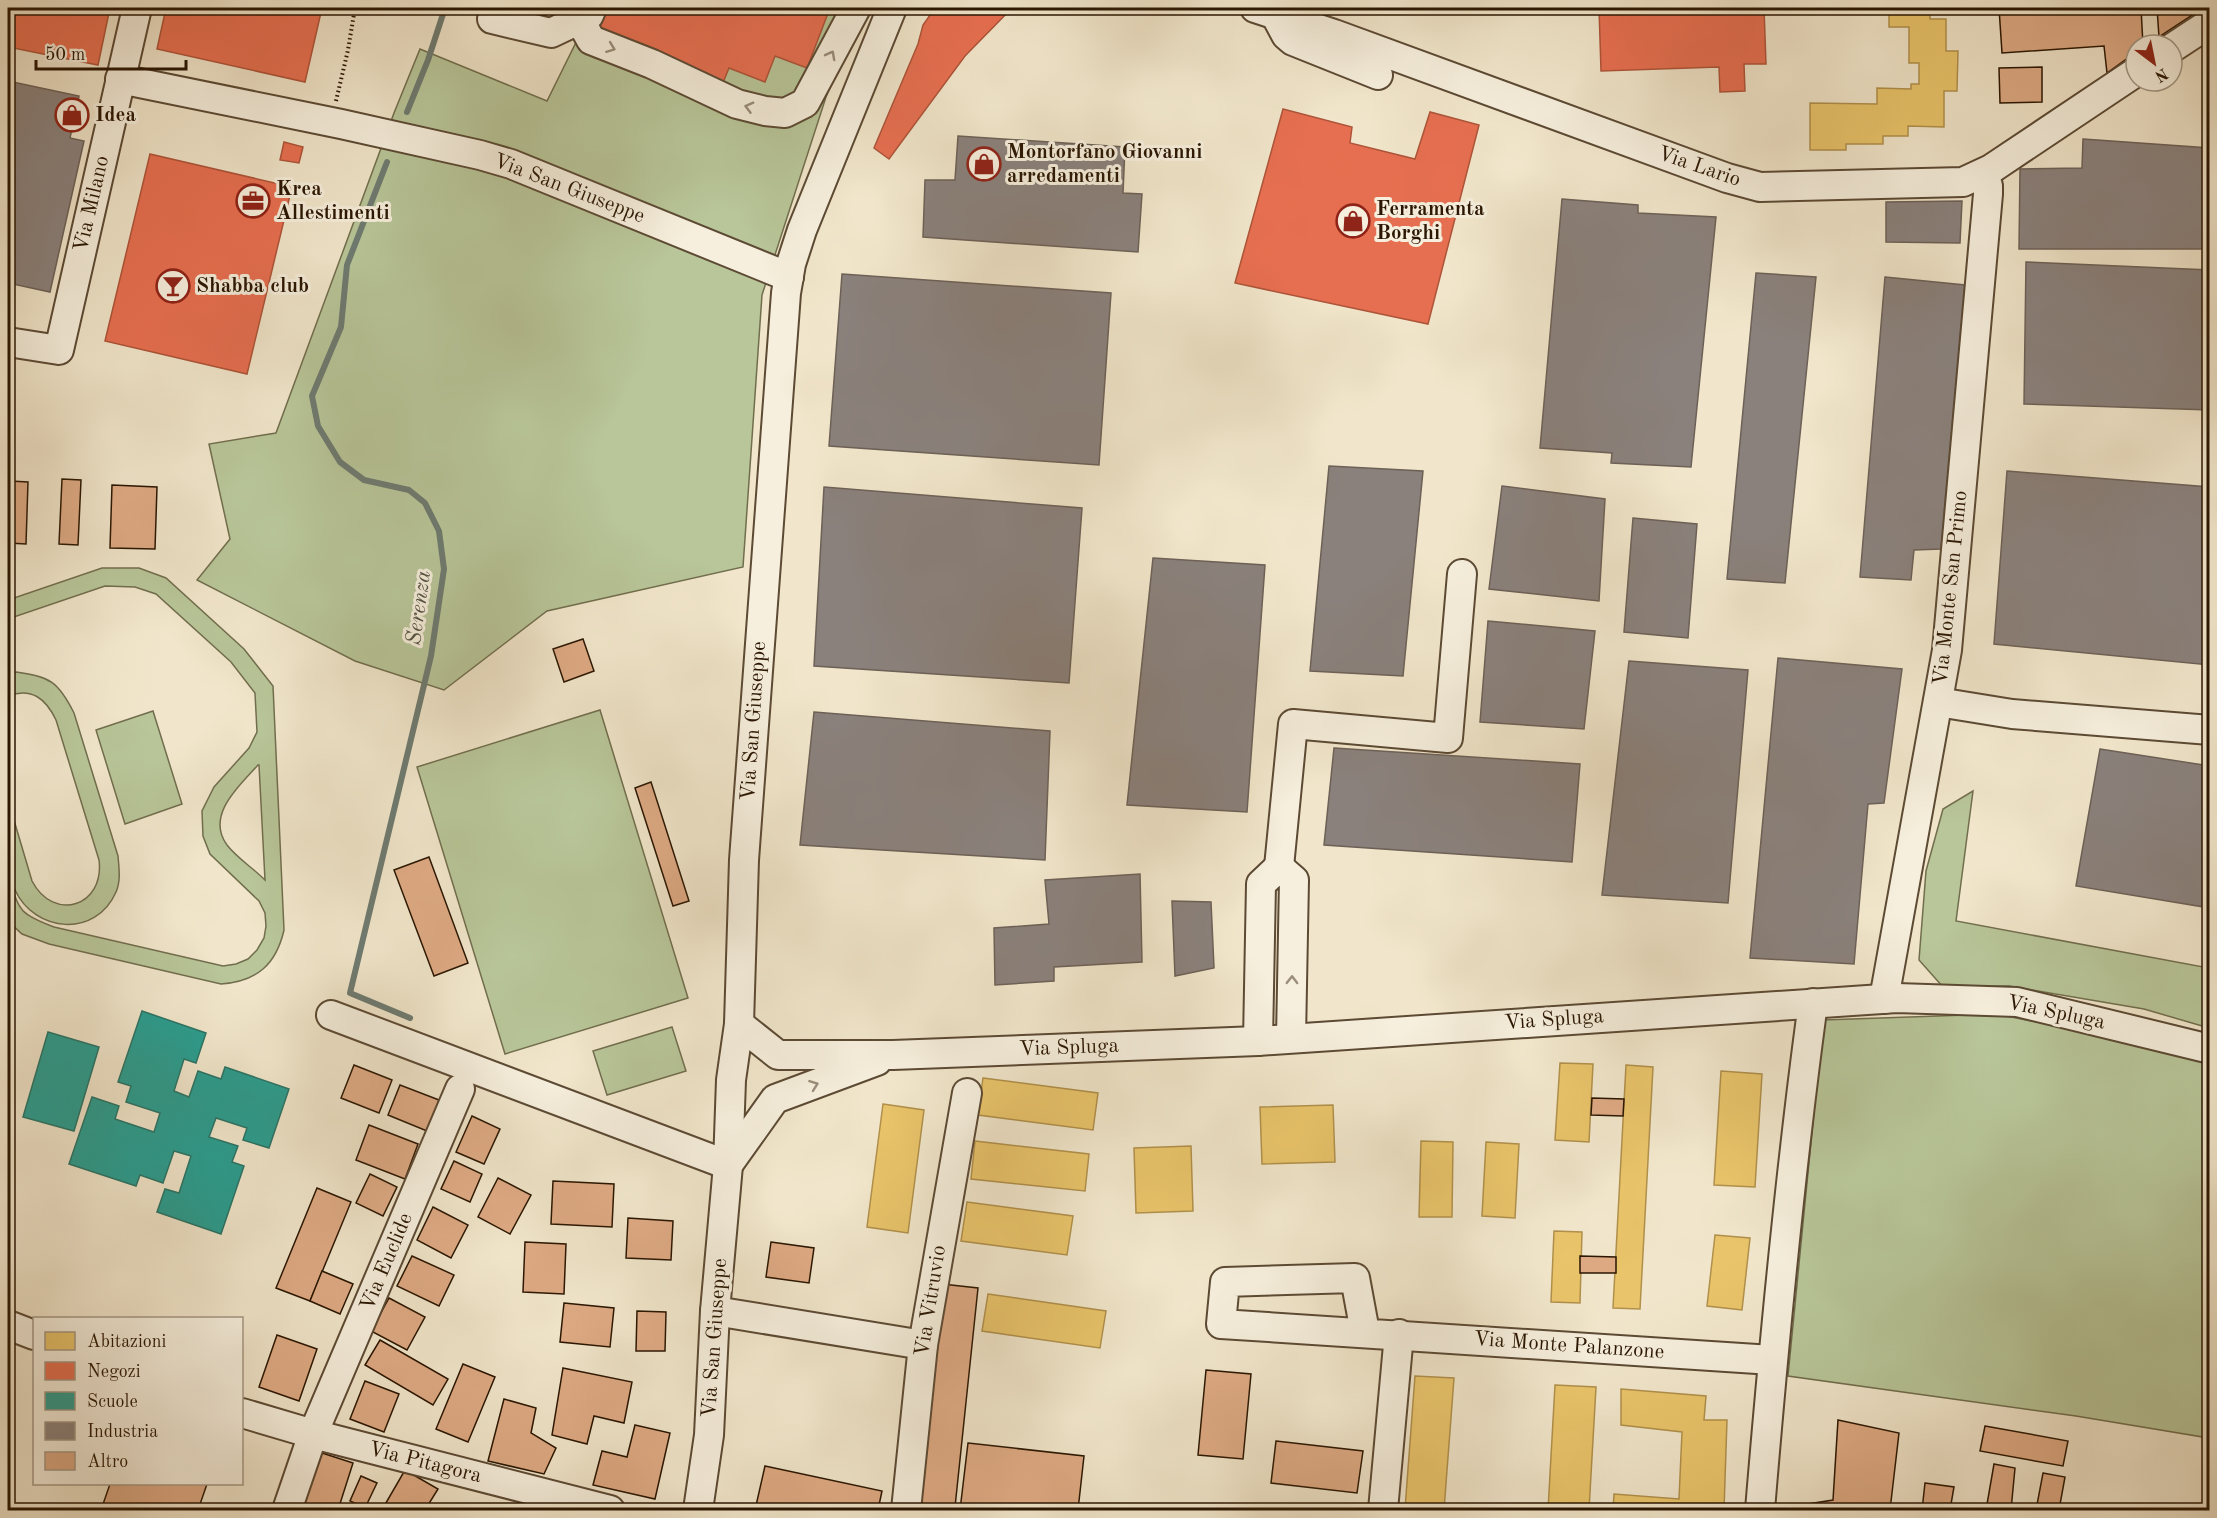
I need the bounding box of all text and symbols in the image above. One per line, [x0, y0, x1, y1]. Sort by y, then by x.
scale bar [36, 33, 186, 71]
north arrow [2124, 33, 2184, 93]
one-way arrow [605, 40, 616, 53]
text: 50 m [45, 46, 85, 64]
one-way arrow [824, 51, 835, 61]
text: N [2151, 64, 2170, 84]
shop icon: Idea [54, 97, 90, 133]
one-way arrow [745, 102, 755, 115]
place label: Idea [95, 105, 136, 126]
place label: Montorfano Giovanni arredamenti [1007, 142, 1203, 187]
street label: Via Lario [1655, 143, 1743, 191]
shop icon: Montorfano Giovanni arredamenti [966, 146, 1002, 182]
street label: Via San Giuseppe [491, 151, 647, 227]
street label: Via Milano [71, 154, 113, 254]
place label: Krea Allestimenti [276, 179, 390, 224]
office icon: Krea Allestimenti [235, 183, 271, 219]
place label: Ferramenta Borghi [1376, 199, 1485, 244]
shop icon: Ferramenta Borghi [1335, 203, 1371, 239]
bar icon: Shabba club [155, 268, 191, 304]
place label: Shabba club [196, 276, 309, 297]
street label: Via Monte San Primo [1930, 490, 1972, 686]
water label: Serenza [403, 569, 435, 647]
street label: Via San Giuseppe [738, 640, 770, 802]
one-way arrow [1286, 975, 1298, 984]
street label: Via Spluga [2005, 992, 2107, 1034]
street label: Via Spluga [1504, 1006, 1604, 1034]
street label: Via Spluga [1019, 1036, 1119, 1060]
one-way arrow [807, 1080, 818, 1092]
street label: Via Euclide [357, 1210, 417, 1314]
street label: Via Vitruvio [912, 1244, 950, 1358]
street label: Via San Giuseppe [699, 1257, 731, 1419]
legend [33, 1317, 243, 1485]
street label: Via Monte Palanzone [1473, 1329, 1665, 1363]
text: Abitazioni [87, 1333, 166, 1351]
text: Negozi [87, 1363, 141, 1381]
text: Scuole [87, 1393, 138, 1411]
text: Industria [87, 1423, 158, 1441]
street label: Via Pitagora [366, 1439, 484, 1487]
text: Altro [87, 1453, 128, 1471]

